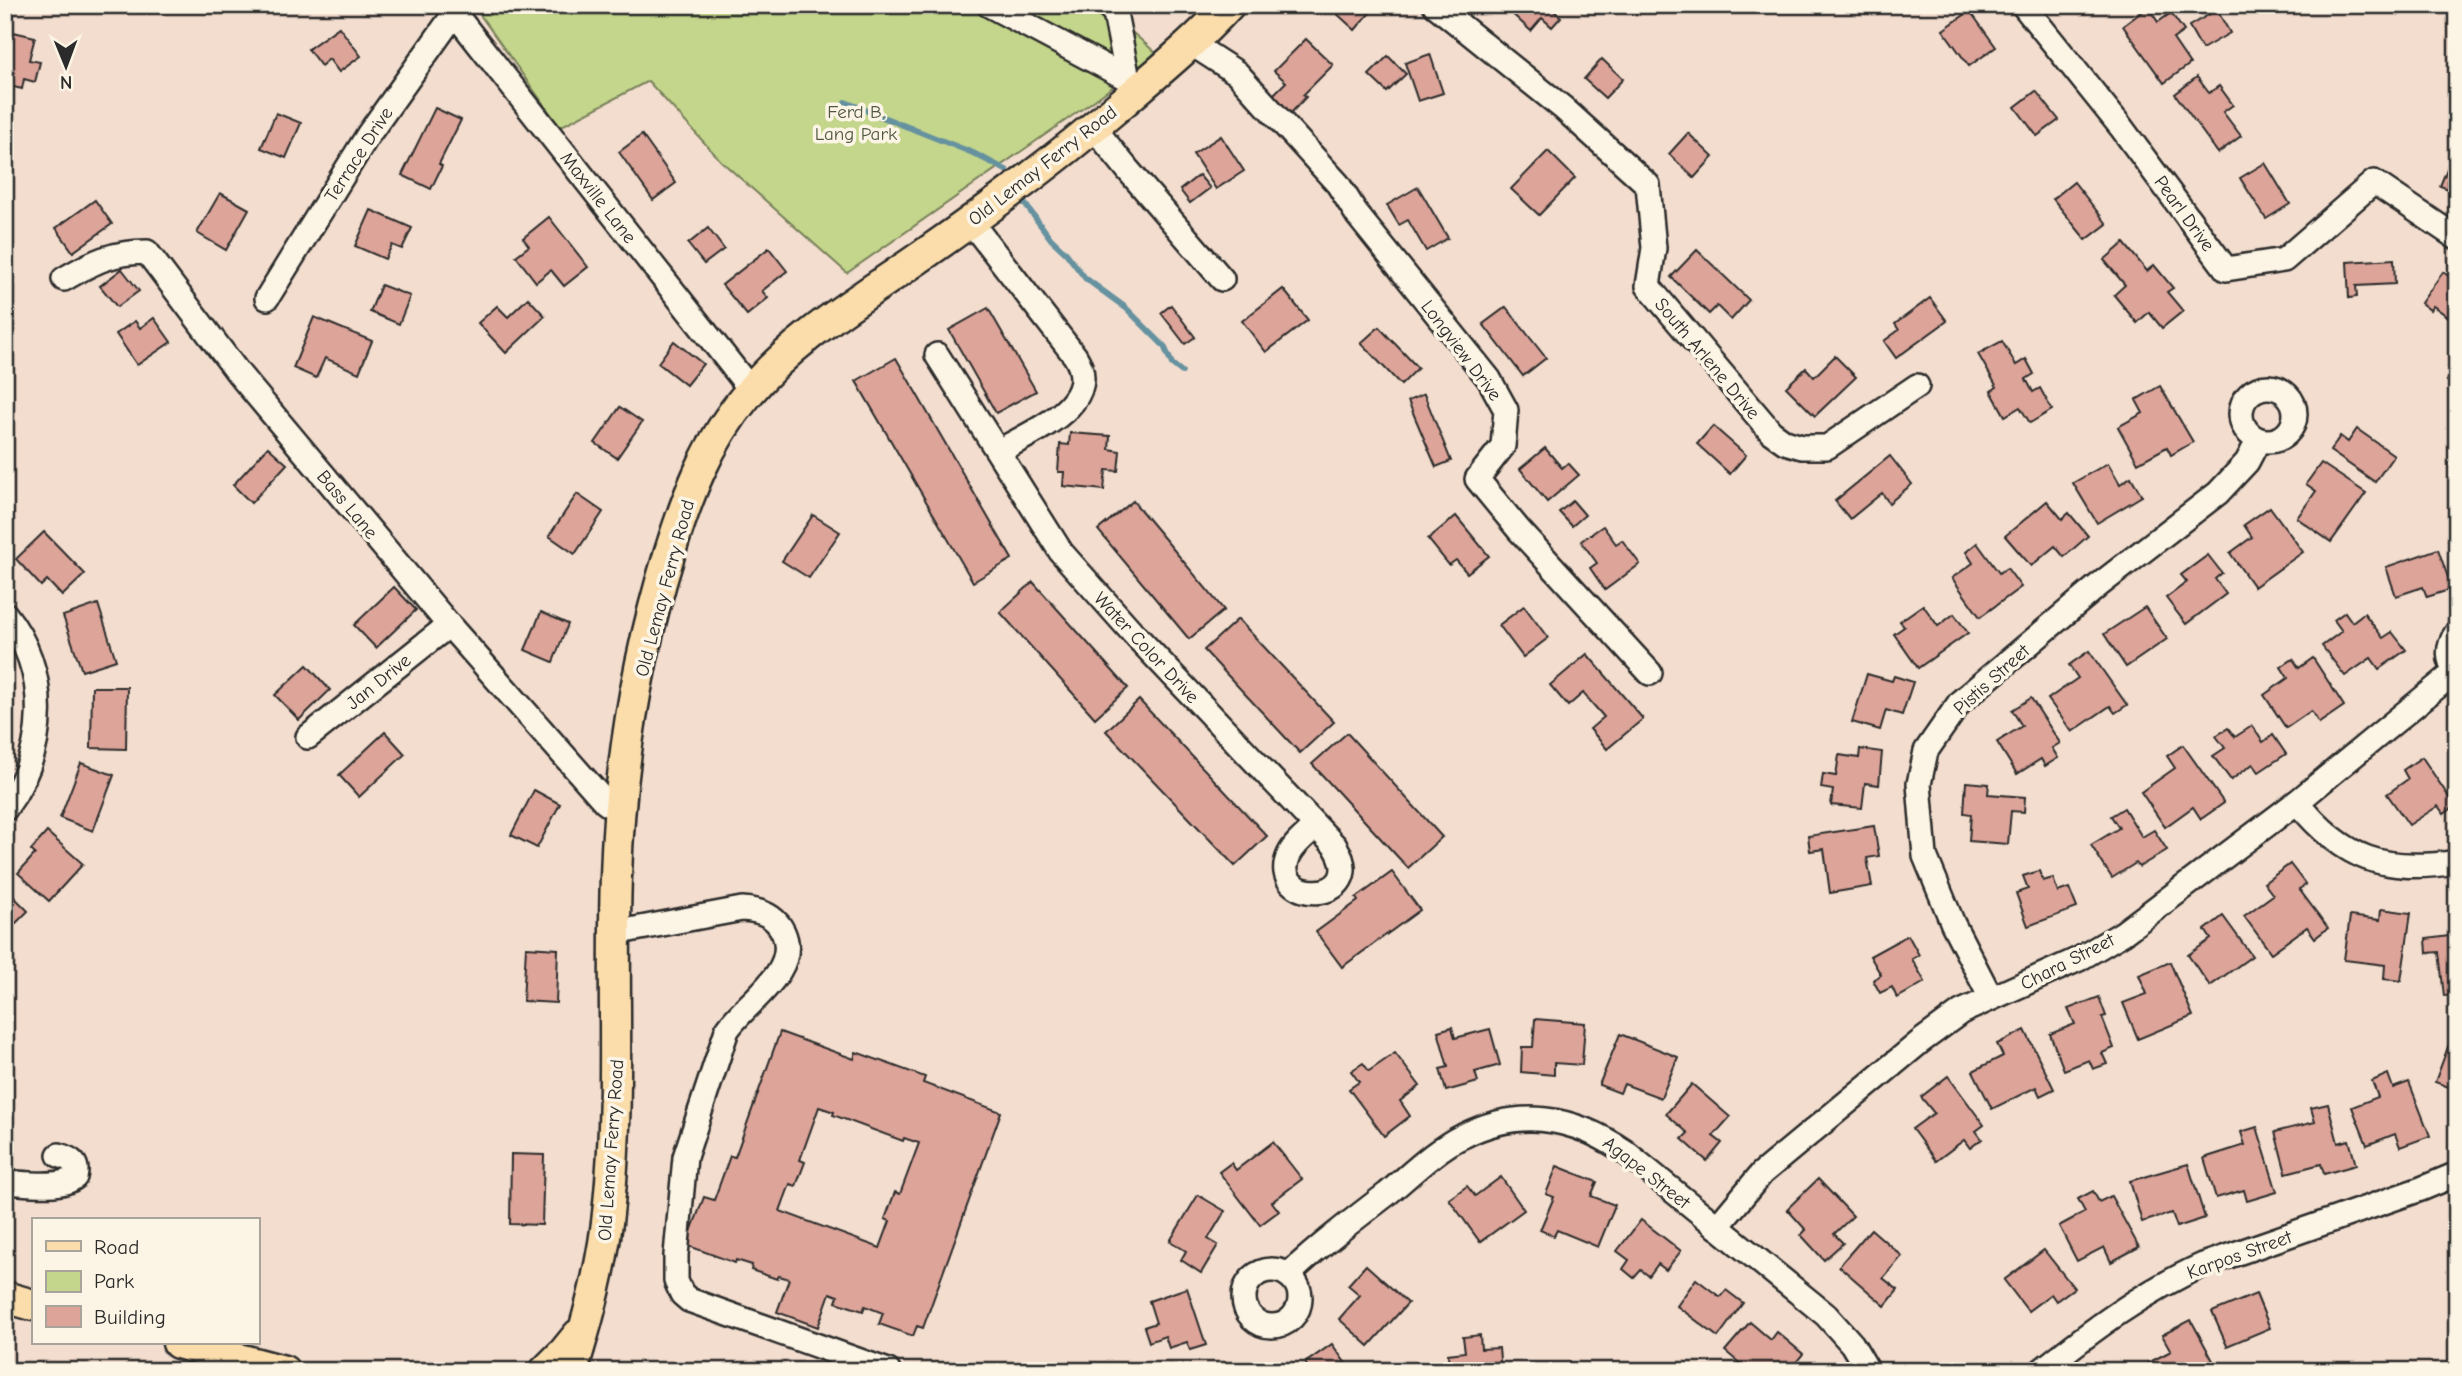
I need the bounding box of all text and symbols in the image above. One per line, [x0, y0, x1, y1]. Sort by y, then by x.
north arrow [32, 32, 102, 102]
text: N [60, 71, 73, 93]
park label: Ferd B. Lang Park [815, 101, 898, 145]
street label: Old Lemay Ferry Road [964, 101, 1121, 231]
street label: Terrace Drive [320, 103, 398, 206]
street label: Maxville Lane [556, 147, 641, 248]
street label: Pearl Drive [2149, 171, 2219, 256]
street label: South Arlene Drive [1650, 293, 1764, 424]
street label: Longview Drive [1416, 296, 1506, 405]
street label: Bass Lane [312, 466, 382, 543]
street label: Old Lemay Ferry Road [631, 497, 699, 679]
street label: Water Color Drive [1089, 588, 1203, 708]
street label: Pistis Street [1949, 640, 2035, 720]
street label: Jan Drive [342, 649, 415, 714]
street label: Chara Street [2017, 929, 2119, 995]
street label: Old Lemay Ferry Road [594, 1058, 628, 1242]
street label: Agape Street [1598, 1132, 1695, 1214]
legend [32, 1218, 259, 1344]
street label: Karpos Street [2184, 1226, 2295, 1284]
text: Road [94, 1235, 139, 1259]
text: Park [94, 1269, 134, 1293]
text: Building [94, 1305, 166, 1329]

